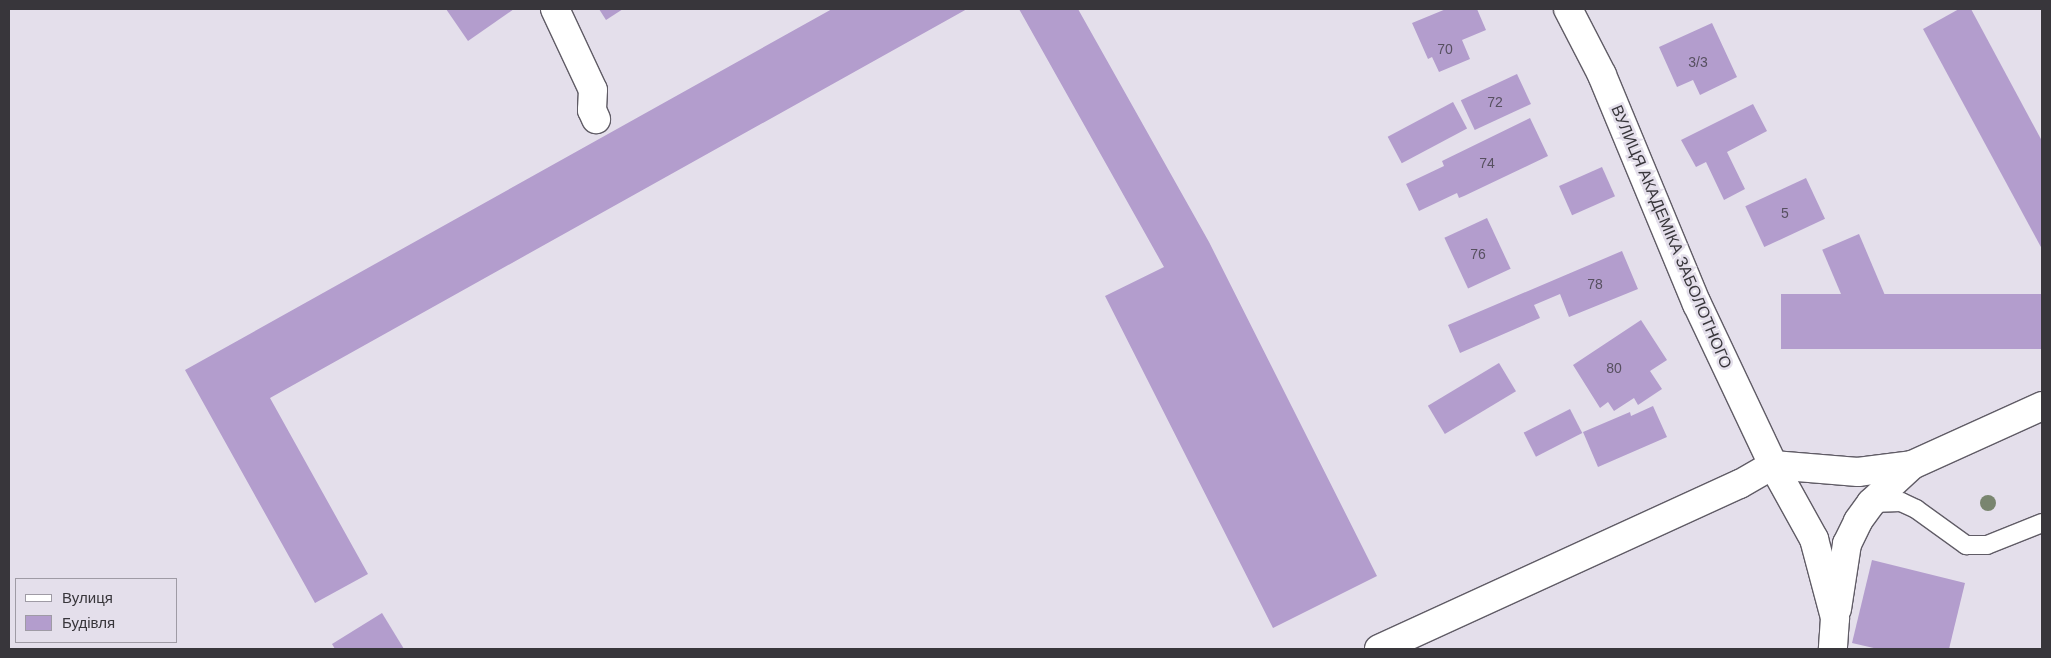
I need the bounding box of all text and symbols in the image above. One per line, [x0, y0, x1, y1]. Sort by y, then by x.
house number: 70 [1437, 41, 1453, 57]
house number: 3/3 [1688, 54, 1708, 70]
house number: 72 [1487, 94, 1503, 110]
street label: ВУЛИЦЯ АКАДЕМІКА ЗАБОЛОТНОГО [1607, 102, 1735, 372]
house number: 74 [1479, 155, 1495, 171]
house number: 5 [1781, 205, 1789, 221]
house number: 76 [1470, 246, 1486, 262]
house number: 78 [1587, 276, 1603, 292]
house number: 80 [1606, 360, 1622, 376]
legend [15, 578, 178, 643]
text: Вулиця [62, 589, 113, 606]
text: Будівля [62, 614, 115, 631]

